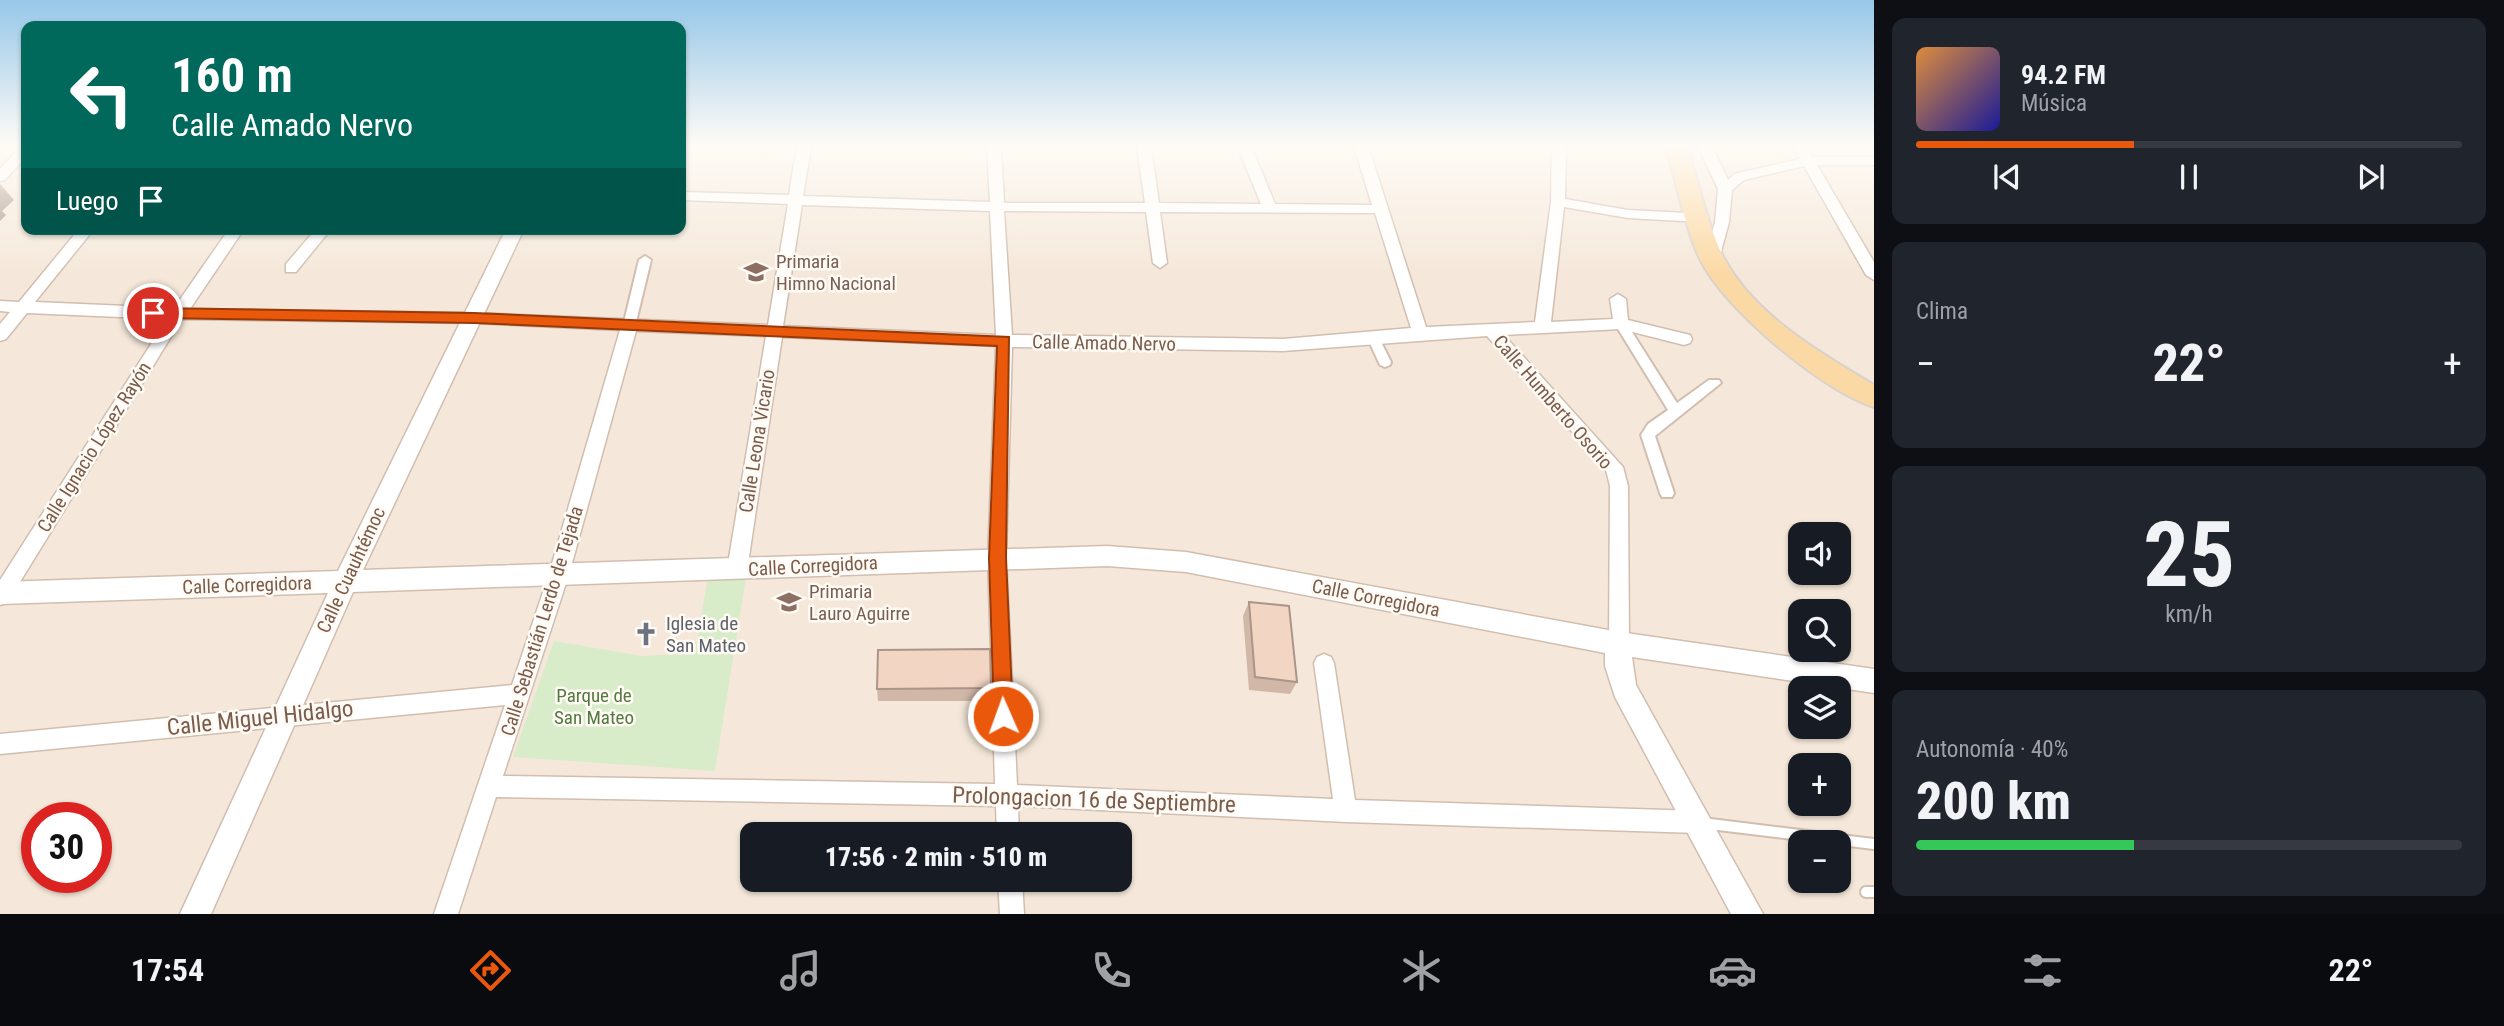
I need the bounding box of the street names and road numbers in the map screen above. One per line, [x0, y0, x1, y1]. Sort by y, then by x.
street label: Calle Amado Nervo [1032, 330, 1176, 356]
street label: Calle Humberto Osorio [1488, 330, 1618, 474]
street label: Calle Ignacio López Rayón [32, 358, 156, 536]
street label: Calle Leona Vicario [734, 368, 780, 514]
street label: Calle Cuauhtémoc [312, 503, 390, 637]
street label: Calle Sebastián Lerdo de Tejada [496, 503, 588, 739]
street label: Calle Corregidora [748, 551, 878, 581]
street label: Calle Corregidora [182, 571, 312, 599]
street label: Calle Corregidora [1310, 574, 1442, 622]
street label: Calle Miguel Hidalgo [165, 695, 355, 741]
street label: Prolongacion 16 de Septiembre [952, 782, 1236, 818]

